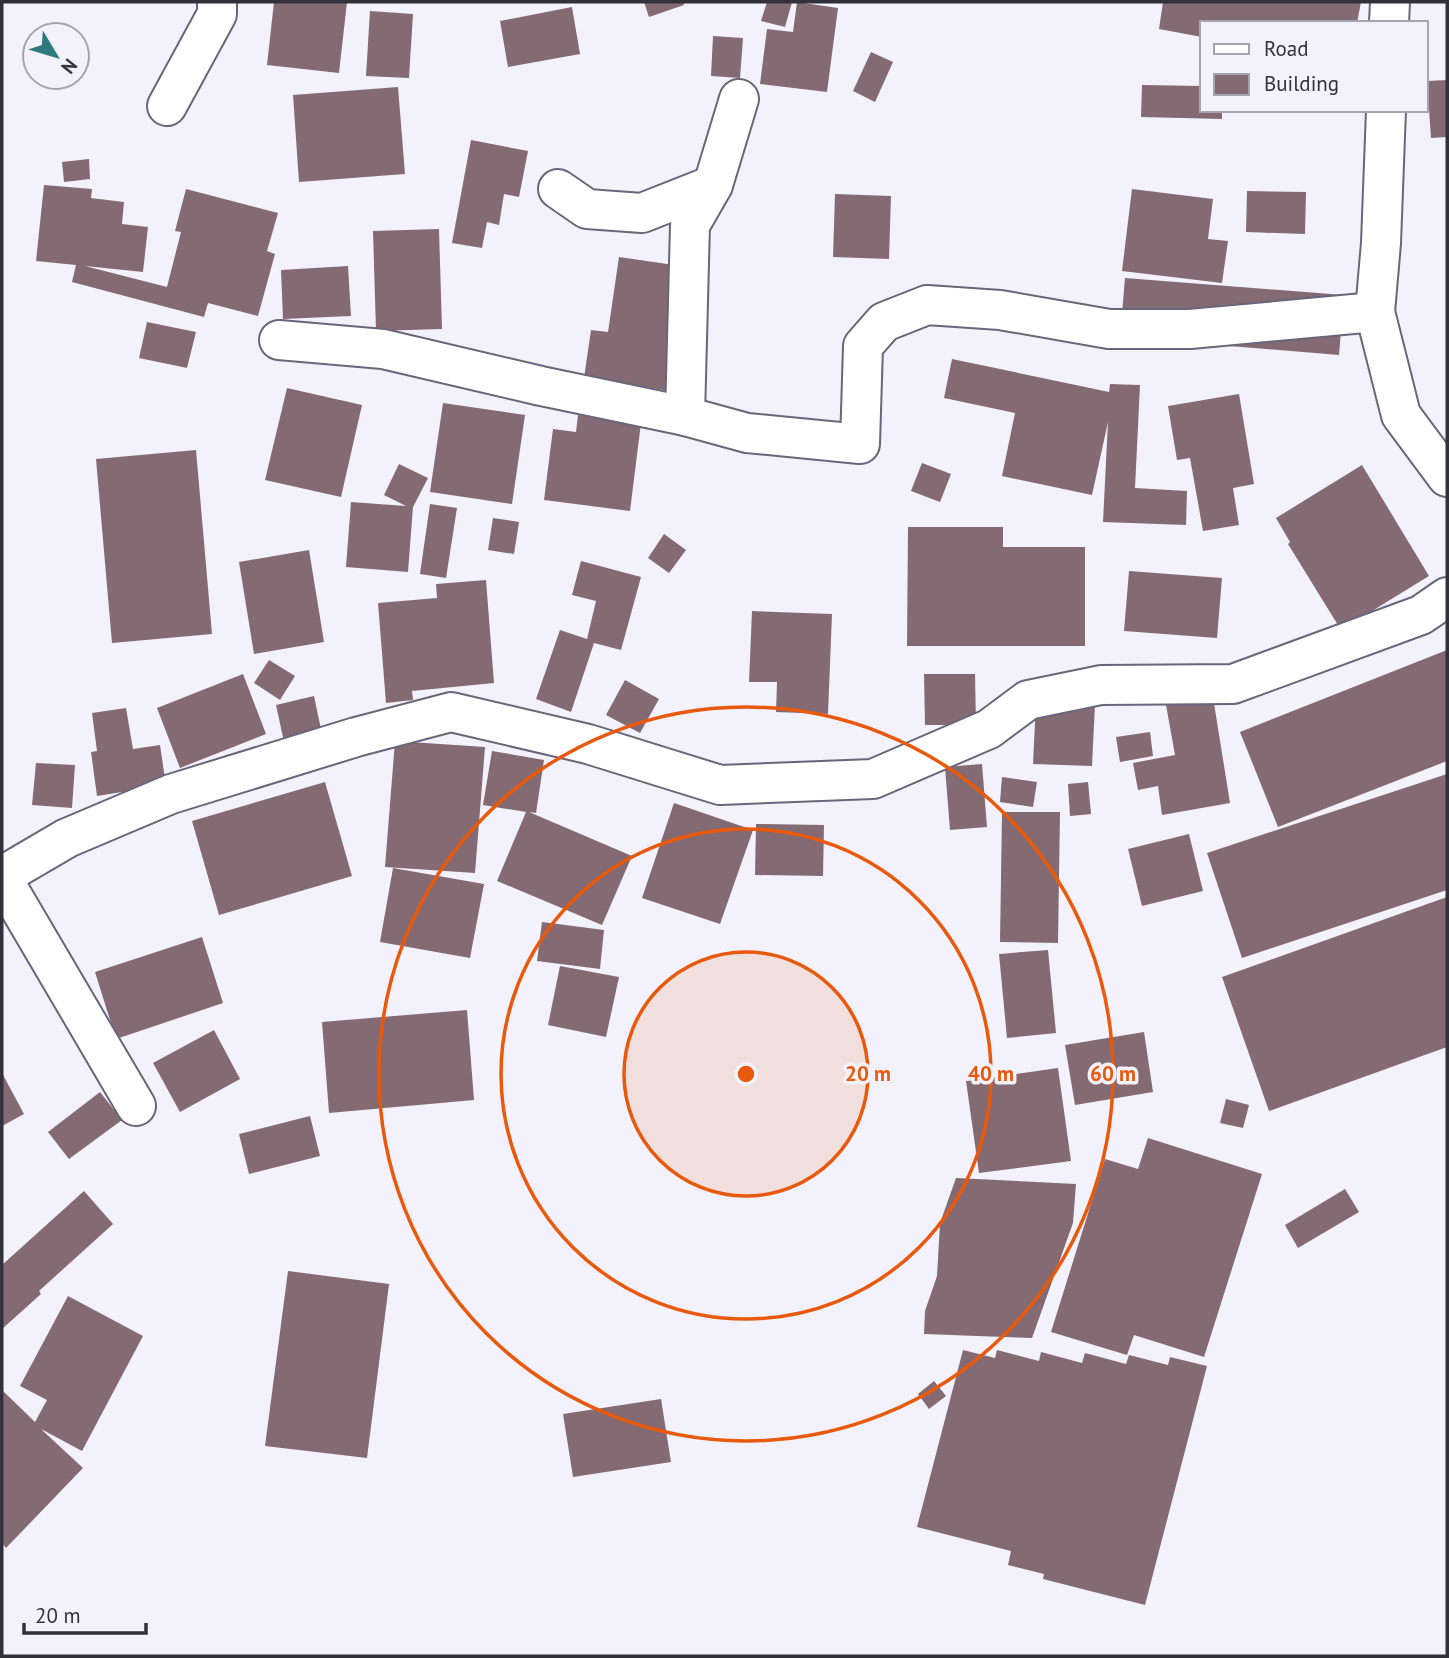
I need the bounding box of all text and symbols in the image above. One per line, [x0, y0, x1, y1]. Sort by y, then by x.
north arrow [21, 21, 91, 91]
legend [1200, 21, 1428, 112]
text: Road [1264, 35, 1308, 62]
text: N [56, 54, 83, 79]
text: Building [1264, 70, 1339, 97]
text: 20 m [845, 1060, 891, 1087]
text: 40 m [968, 1060, 1014, 1087]
text: 60 m [1090, 1060, 1136, 1087]
centre of rings [734, 1062, 758, 1086]
scale bar [24, 1592, 147, 1636]
text: 20 m [35, 1602, 81, 1629]

